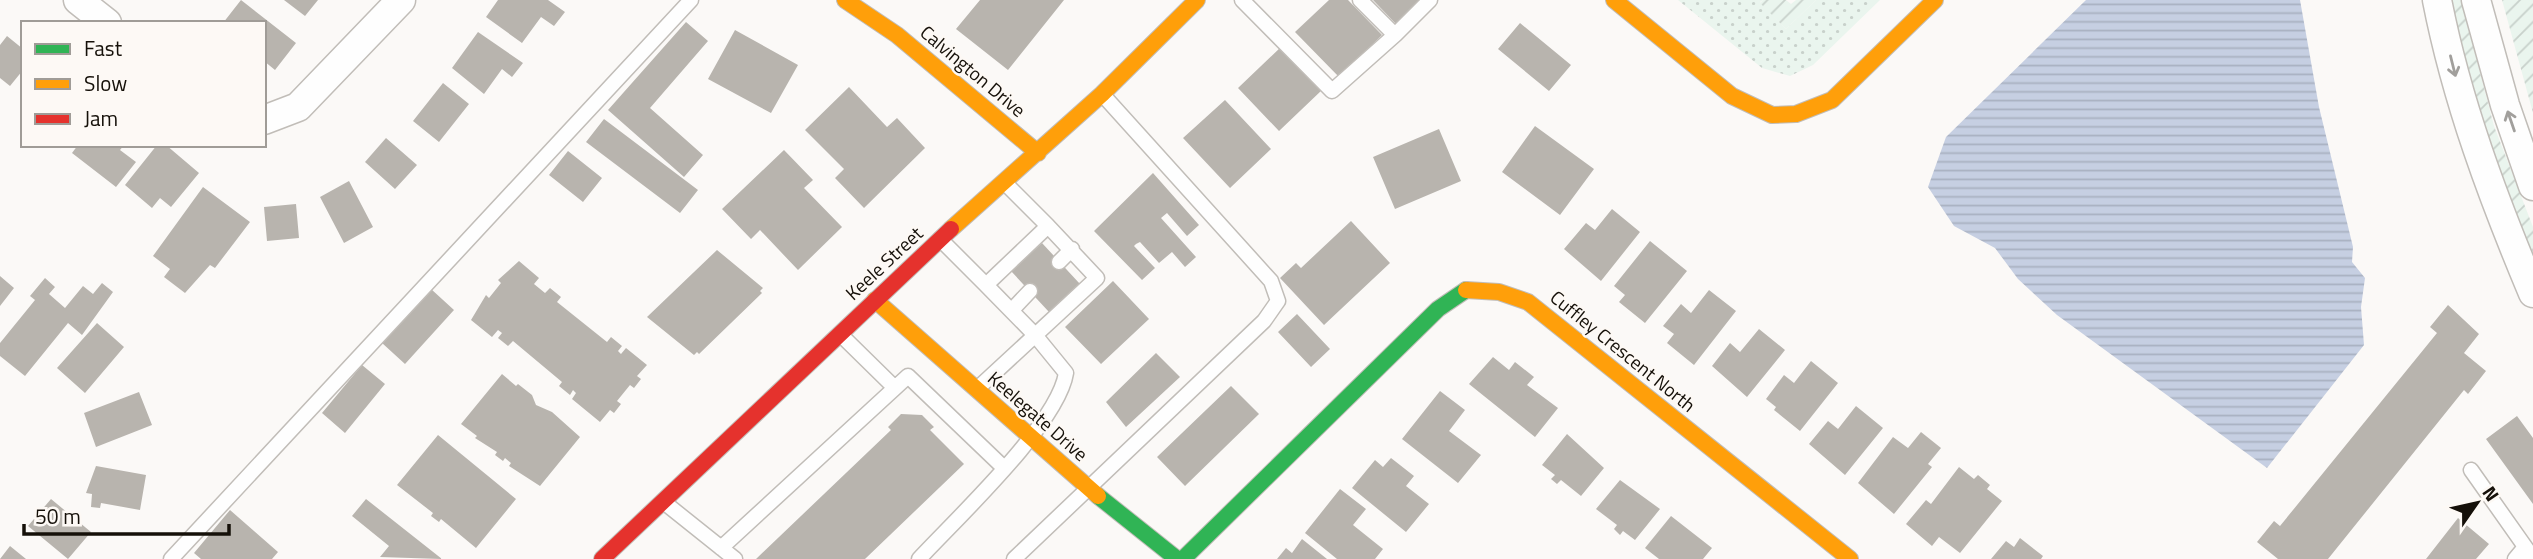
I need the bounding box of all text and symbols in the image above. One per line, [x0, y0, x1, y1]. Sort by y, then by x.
street label: Calvington Drive [914, 18, 1032, 124]
legend [21, 21, 266, 147]
text: Fast [84, 32, 123, 64]
one-way arrow [2447, 55, 2460, 77]
text: Slow [84, 67, 127, 99]
text: Jam [84, 102, 118, 134]
one-way arrow [2504, 111, 2516, 133]
street label: Keele Street [838, 219, 929, 306]
street label: Cuffley Crescent North [1544, 283, 1702, 419]
street label: Keelegate Drive [982, 364, 1095, 468]
north arrow [2442, 468, 2512, 538]
text: N [2476, 480, 2507, 507]
scale bar [24, 492, 229, 536]
text: 50 m [35, 500, 81, 532]

